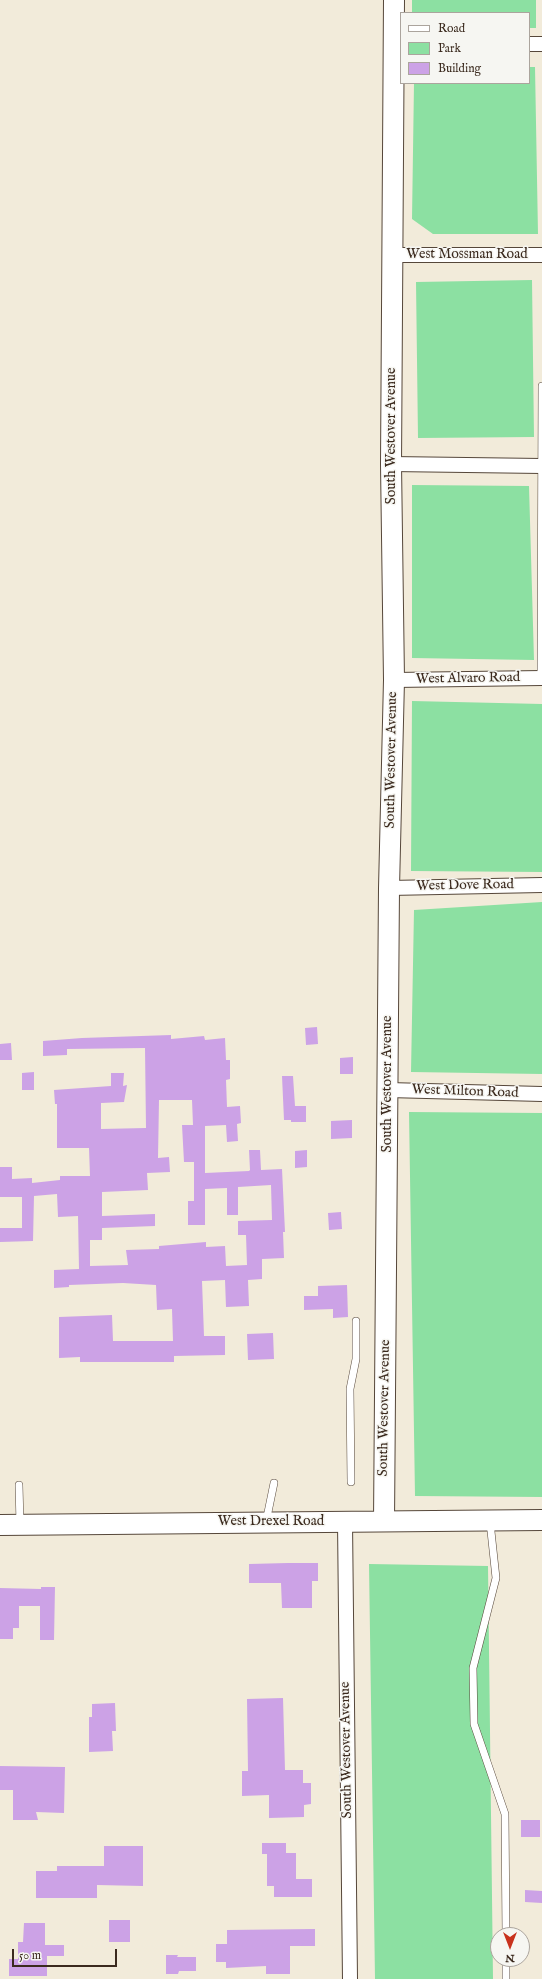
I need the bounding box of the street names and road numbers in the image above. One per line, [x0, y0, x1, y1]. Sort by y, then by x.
street label: West Mossman Road [406, 247, 528, 263]
street label: South Westover Avenue [384, 368, 400, 504]
street label: West Alvaro Road [416, 670, 520, 688]
street label: South Westover Avenue [382, 691, 402, 829]
street label: West Dove Road [416, 877, 514, 895]
street label: South Westover Avenue [380, 1016, 396, 1152]
street label: West Milton Road [411, 1082, 519, 1102]
street label: South Westover Avenue [375, 1339, 395, 1477]
street label: West Drexel Road [218, 1514, 324, 1530]
street label: South Westover Avenue [337, 1681, 357, 1819]

